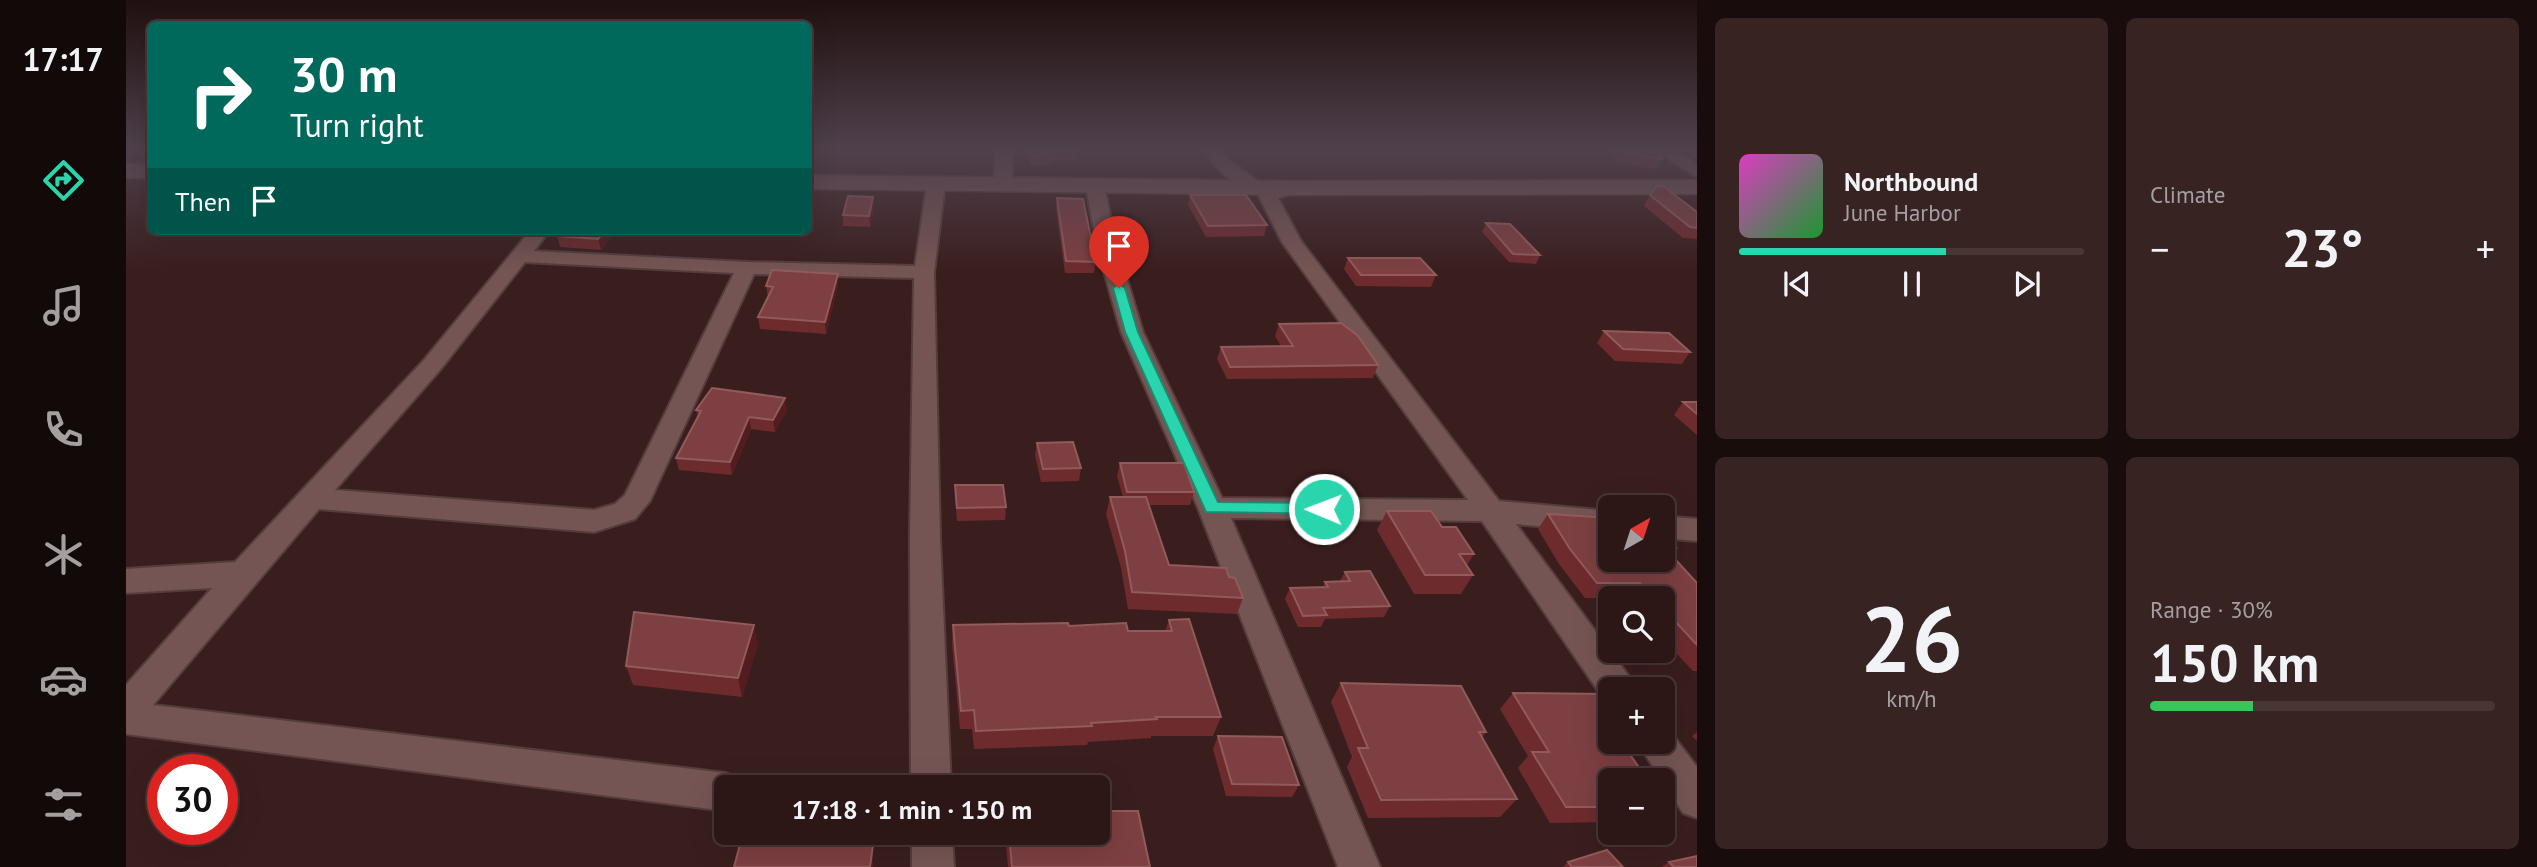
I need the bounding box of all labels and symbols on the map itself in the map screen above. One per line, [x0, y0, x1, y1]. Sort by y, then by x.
pin [1089, 216, 1149, 288]
position arrow [1287, 472, 1361, 546]
north arrow [1598, 495, 1675, 572]
speed limit sign: 30 [147, 754, 238, 845]

